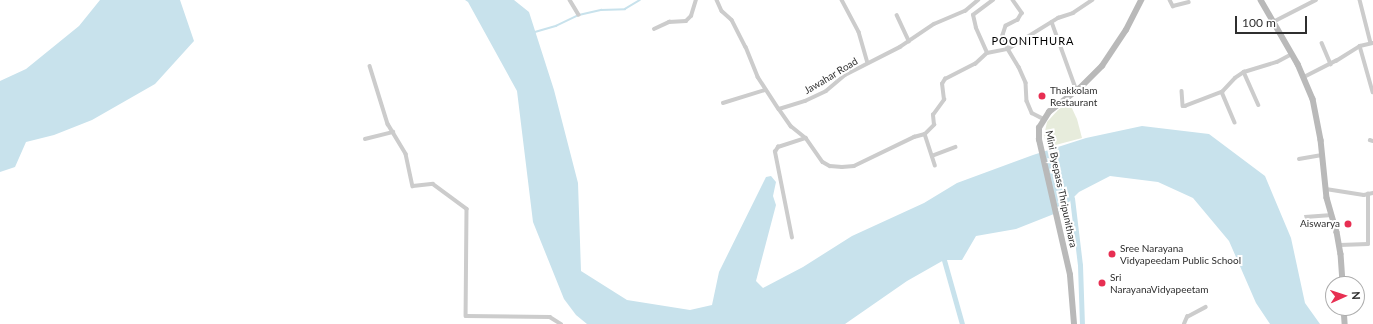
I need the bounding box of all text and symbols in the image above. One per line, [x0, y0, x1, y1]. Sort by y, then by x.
scale bar [1237, 8, 1309, 34]
text: 100 m [1242, 15, 1276, 30]
district label: POONITHURA [991, 34, 1075, 48]
street label: Jawahar Road [802, 55, 860, 97]
place label: Thakkolam Restaurant [1050, 84, 1097, 108]
marker: Thakkolam Restaurant [1037, 91, 1047, 101]
street label: Mini Byepass Thripunithara [1043, 129, 1079, 249]
place label: Aiswarya [1300, 218, 1340, 230]
marker: Aiswarya [1343, 219, 1353, 229]
place label: Sree Narayana Vidyapeedam Public School [1120, 242, 1241, 266]
marker: Sree Narayana Vidyapeedam Public School [1107, 249, 1117, 259]
place label: Sri NarayanaVidyapeetam [1110, 271, 1208, 294]
north arrow [1325, 276, 1365, 316]
marker: Sri NarayanaVidyapeetam [1097, 278, 1107, 288]
text: N [1350, 291, 1363, 300]

